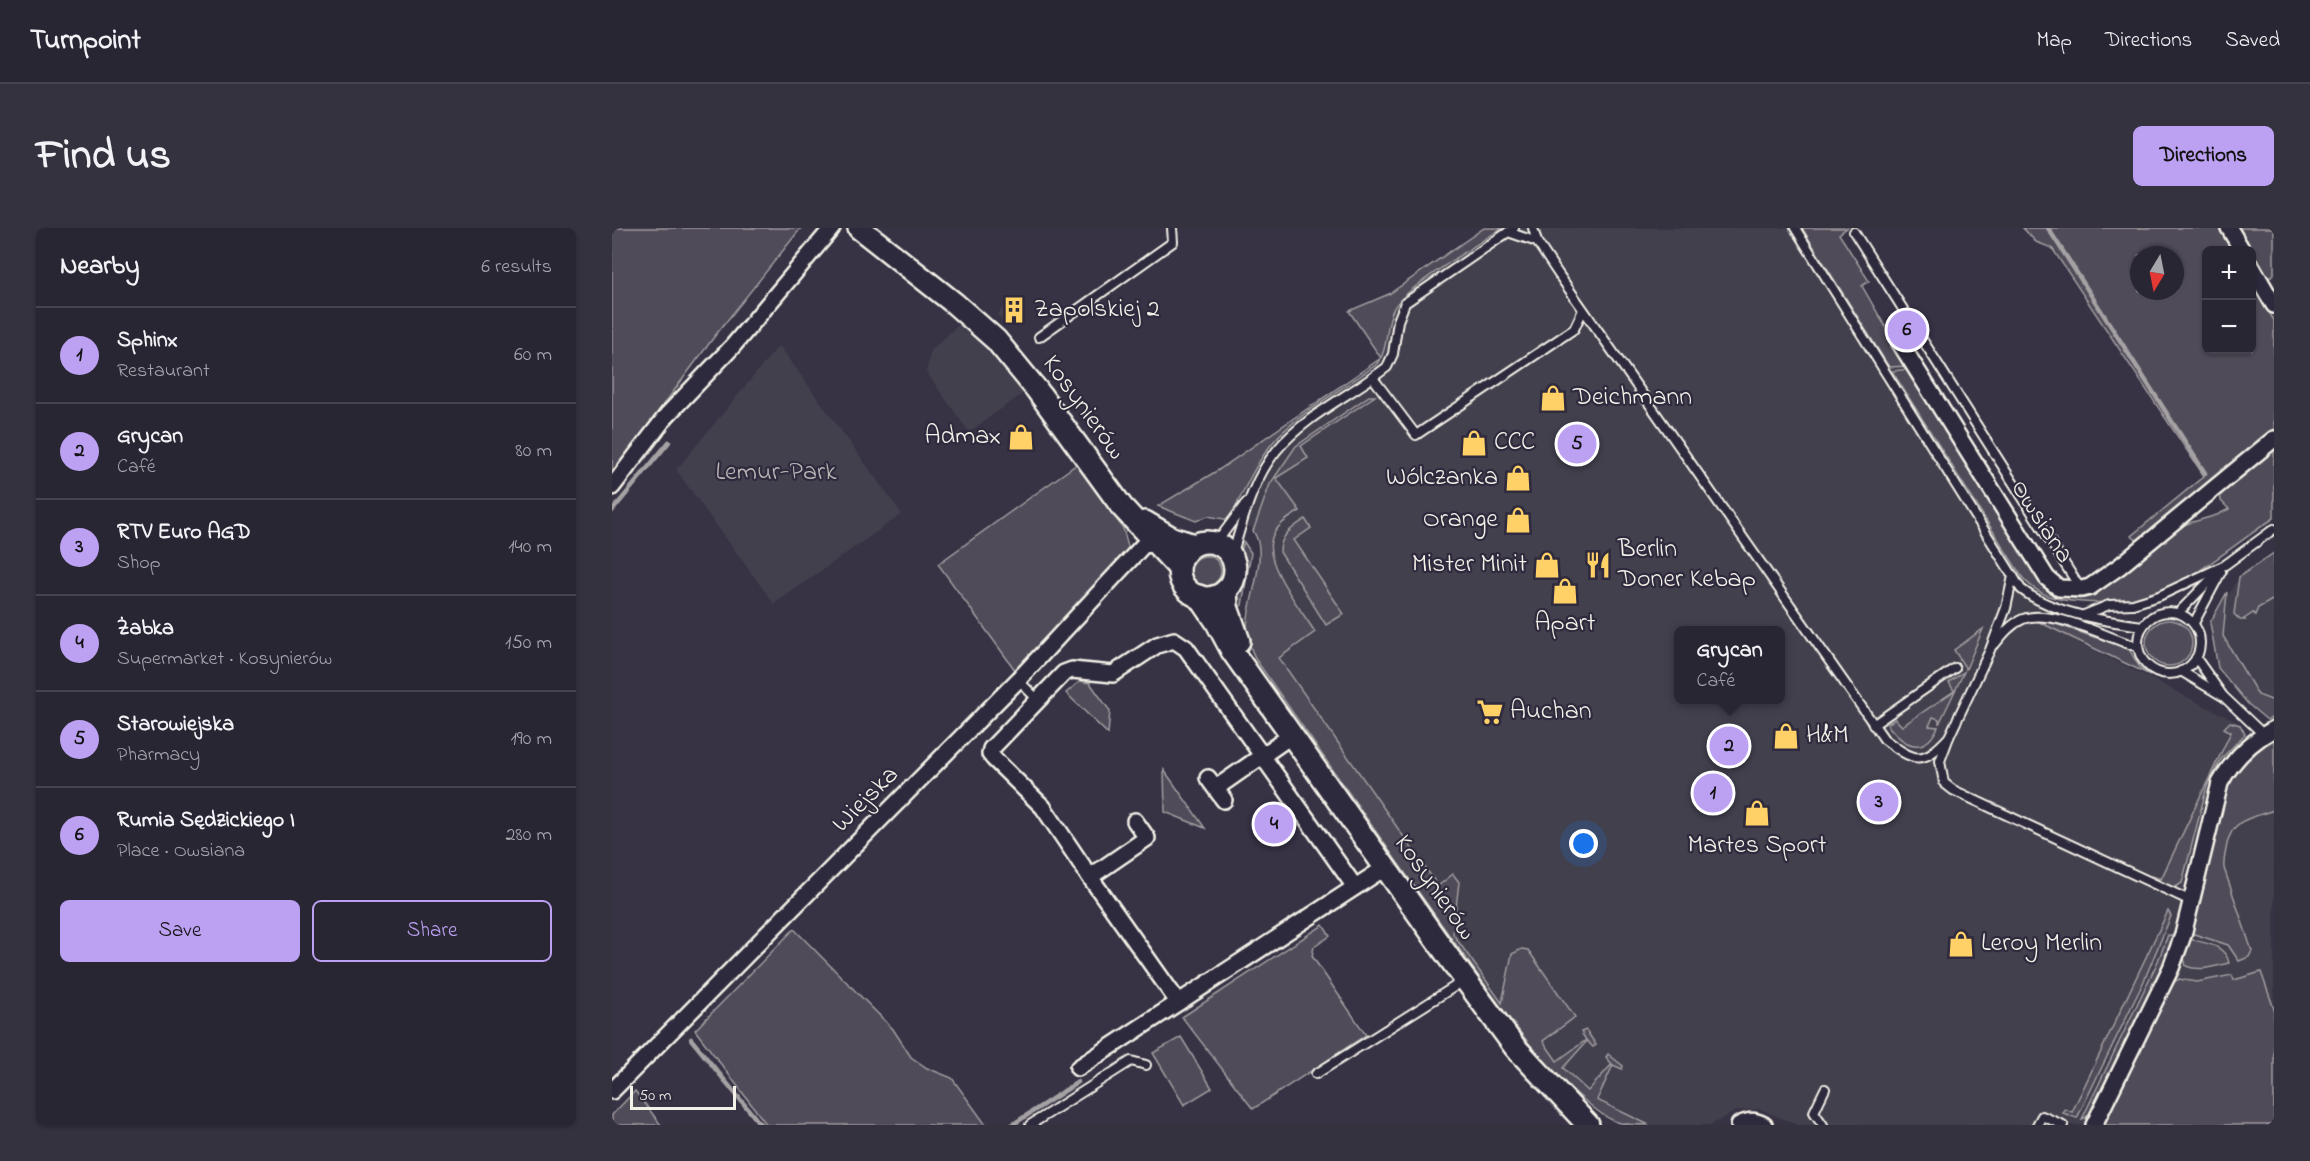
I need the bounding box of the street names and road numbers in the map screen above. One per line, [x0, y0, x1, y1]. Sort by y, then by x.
street label: Kosynierów [1032, 348, 1134, 468]
street label: Owsiana [2000, 473, 2082, 571]
street label: Wiejska [824, 758, 908, 842]
street label: Kosynierów [1384, 827, 1484, 949]

